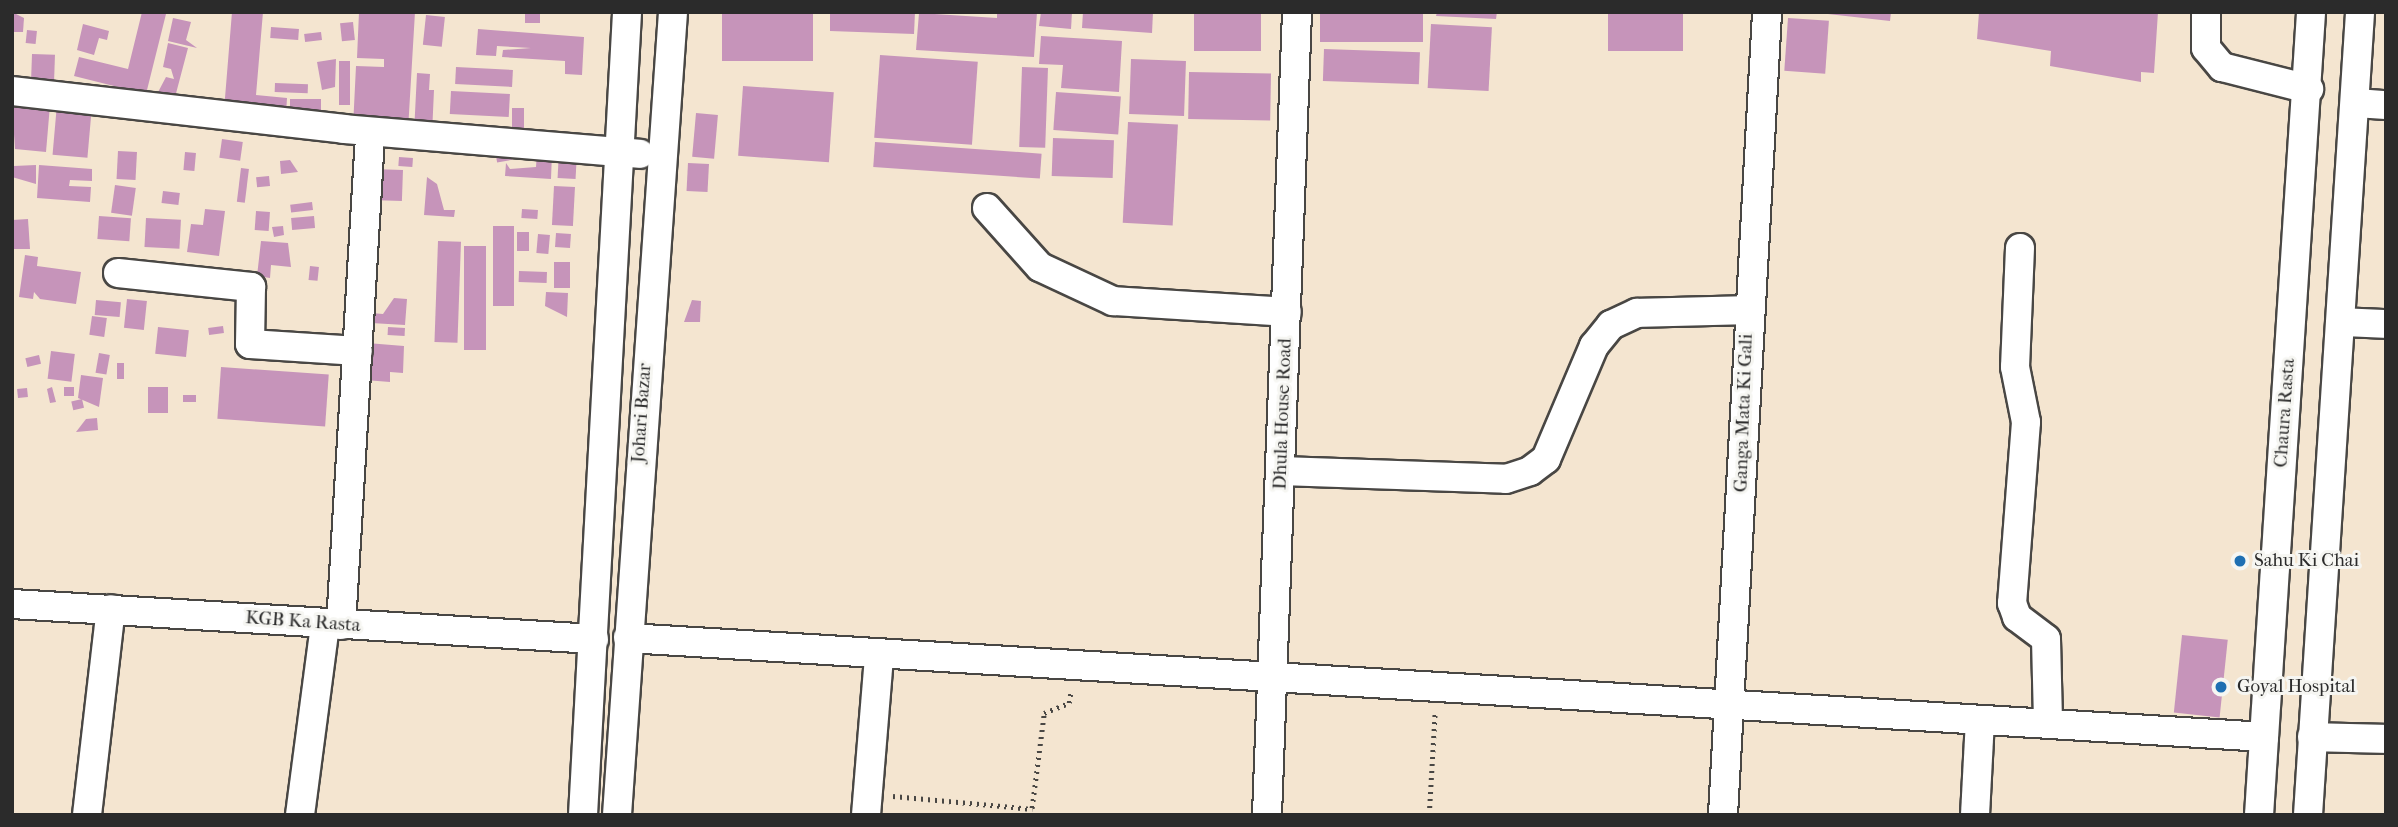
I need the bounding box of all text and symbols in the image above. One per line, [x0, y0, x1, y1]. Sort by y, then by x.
street label: Ganga Mata Ki Gali [1730, 333, 1758, 493]
street label: Dhula House Road [1269, 338, 1297, 490]
street label: Chaura Rasta [2270, 358, 2300, 468]
street label: Johari Bazar [627, 362, 657, 464]
place label: Sahu Ki Chai [2254, 550, 2359, 572]
marker: Sahu Ki Chai [2232, 553, 2248, 569]
street label: KGB Ka Rasta [245, 607, 361, 637]
place label: Goyal Hospital [2237, 676, 2355, 698]
marker: Goyal Hospital [2211, 677, 2231, 697]

